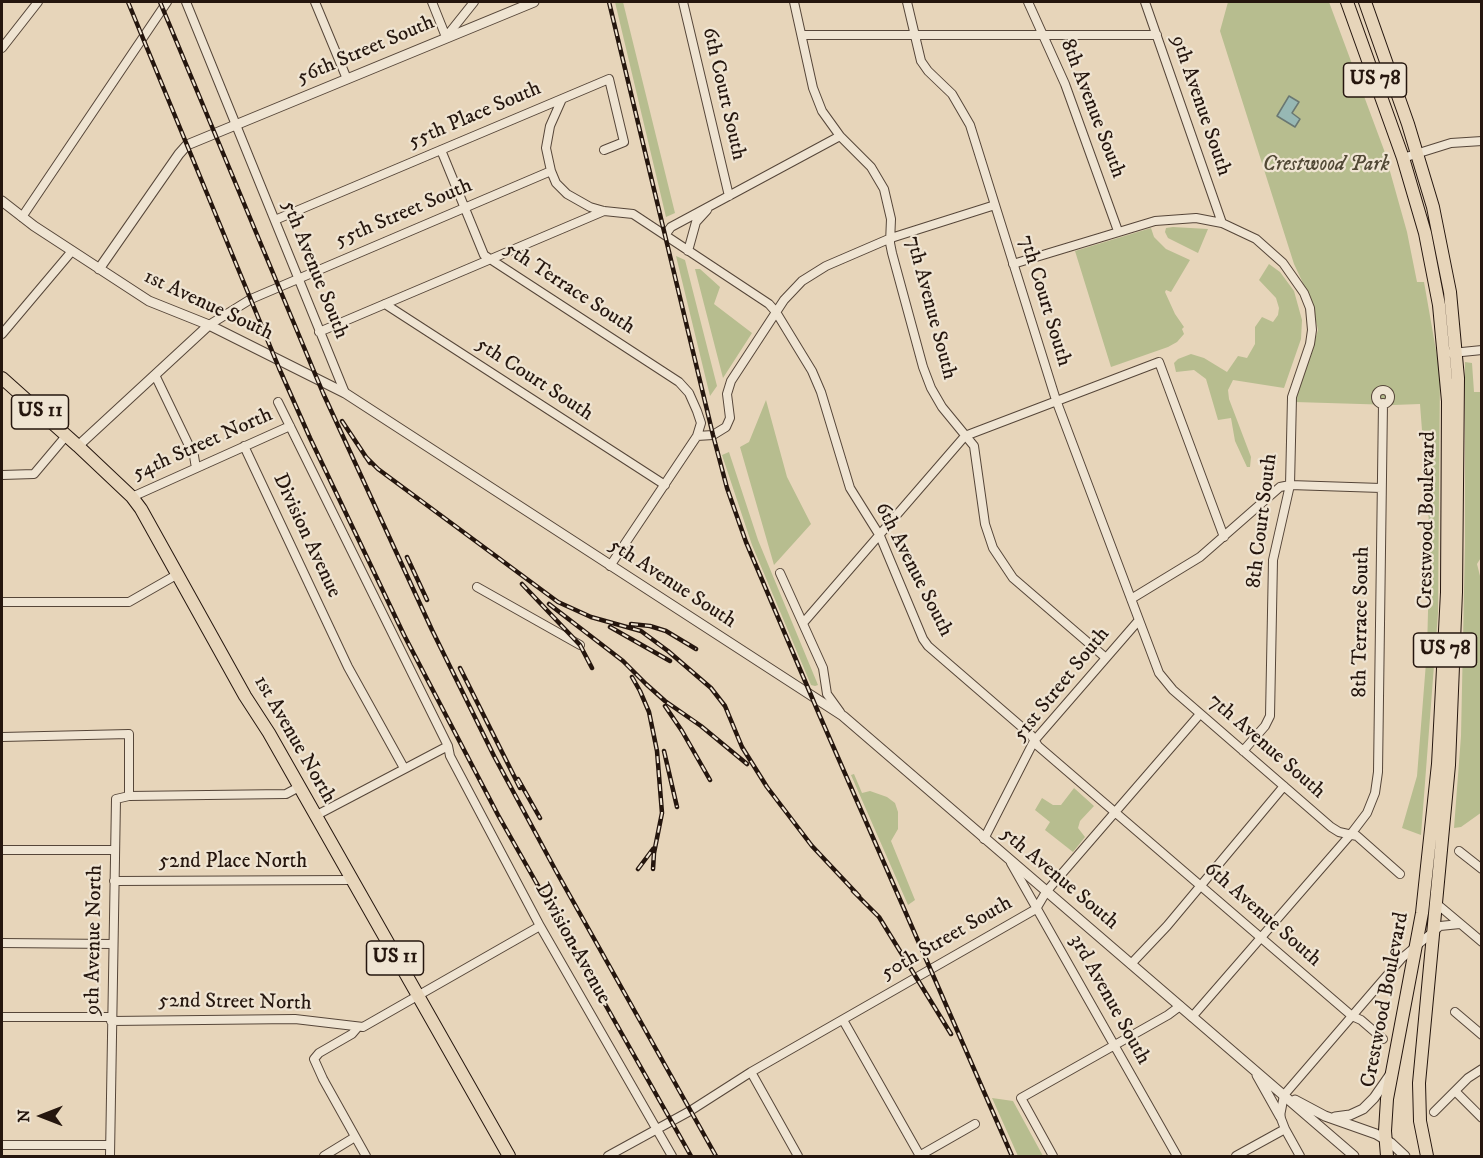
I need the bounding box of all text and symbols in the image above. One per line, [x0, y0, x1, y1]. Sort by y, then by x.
street label: 56th Street South [293, 11, 439, 91]
street label: 6th Court South [695, 25, 751, 163]
street label: 9th Avenue South [1164, 32, 1236, 180]
street label: 8th Avenue South [1054, 36, 1130, 182]
road number: US 78 [1344, 63, 1406, 97]
street label: 55th Place South [405, 77, 545, 155]
park label: Crestwood Park [1262, 153, 1390, 179]
street label: 55th Street South [332, 174, 476, 254]
street label: 5th Avenue South [275, 197, 353, 343]
street label: 7th Court South [1012, 232, 1076, 370]
street label: 7th Avenue South [899, 234, 961, 382]
street label: 5th Terrace South [499, 237, 639, 341]
street label: 1st Avenue South [139, 265, 277, 347]
street label: 5th Court South [470, 333, 598, 427]
road number: US 11 [12, 395, 68, 429]
street label: 54th Street North [129, 403, 277, 487]
street label: Crestwood Boulevard [1414, 431, 1442, 609]
street label: 8th Court South [1242, 452, 1284, 590]
street label: Division Avenue [266, 470, 346, 602]
street label: 6th Avenue South [868, 499, 958, 641]
street label: 5th Avenue South [604, 533, 740, 635]
street label: 8th Terrace South [1348, 546, 1376, 698]
street label: 51st Street South [1008, 623, 1116, 747]
road number: US 78 [1414, 633, 1476, 667]
street label: 1st Avenue North [247, 672, 341, 808]
street label: 7th Avenue South [1202, 689, 1330, 805]
street label: 5th Avenue South [995, 822, 1123, 936]
street label: 52nd Place North [159, 850, 307, 876]
street label: 6th Avenue South [1198, 857, 1326, 973]
street label: 9th Avenue North [81, 865, 109, 1015]
street label: Division Avenue [528, 879, 616, 1009]
street label: 50th Street South [877, 891, 1017, 987]
street label: Crestwood Boulevard [1357, 910, 1415, 1090]
street label: 3rd Avenue South [1063, 931, 1155, 1069]
road number: US 11 [366, 941, 424, 975]
street label: 52nd Street North [158, 989, 312, 1017]
north arrow [12, 1086, 72, 1146]
text: N [14, 1109, 34, 1123]

